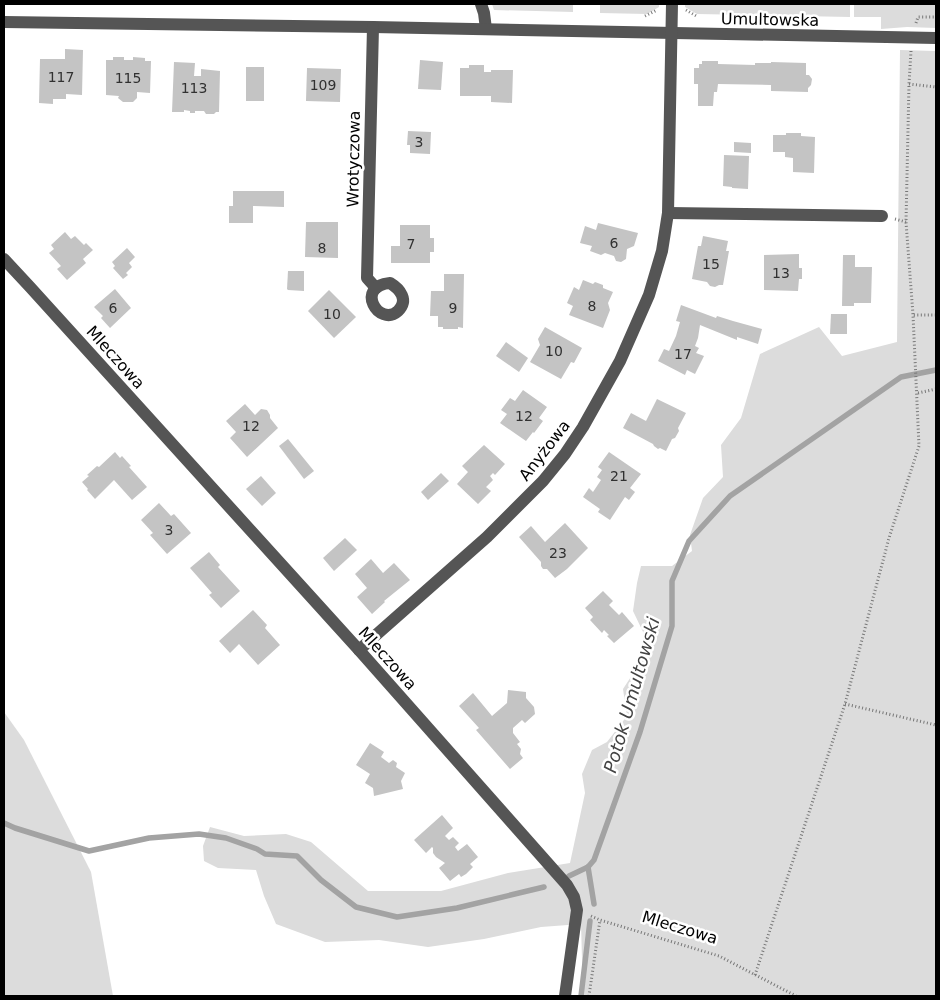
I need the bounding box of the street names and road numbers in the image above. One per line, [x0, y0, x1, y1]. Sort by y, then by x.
street label: Umultowska [721, 9, 819, 30]
street label: Wrotyczowa [343, 110, 364, 208]
street label: Mleczowa [82, 322, 149, 393]
street label: Anyżowa [515, 416, 574, 484]
street label: Mleczowa [354, 623, 421, 694]
street label: Mleczowa [640, 907, 720, 948]

